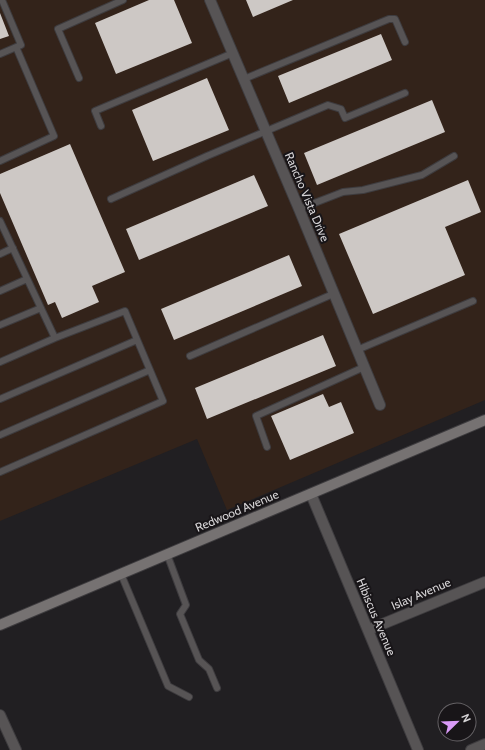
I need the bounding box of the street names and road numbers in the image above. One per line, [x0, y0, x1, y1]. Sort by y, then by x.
street label: Rancho Vista Drive [282, 150, 333, 244]
street label: Redwood Avenue [193, 486, 281, 535]
street label: Islay Avenue [389, 574, 453, 613]
street label: Hibiscus Avenue [353, 576, 399, 658]

